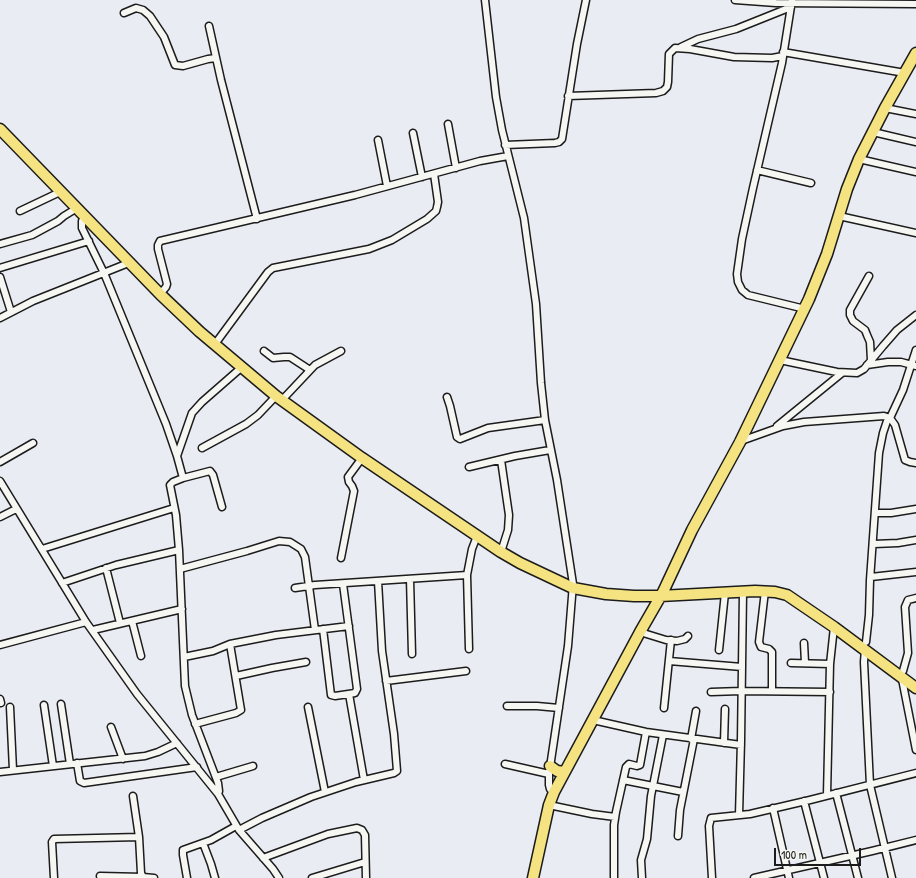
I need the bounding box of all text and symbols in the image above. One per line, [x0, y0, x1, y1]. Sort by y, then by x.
scale bar [776, 840, 863, 866]
text: 100 m [781, 846, 807, 863]

